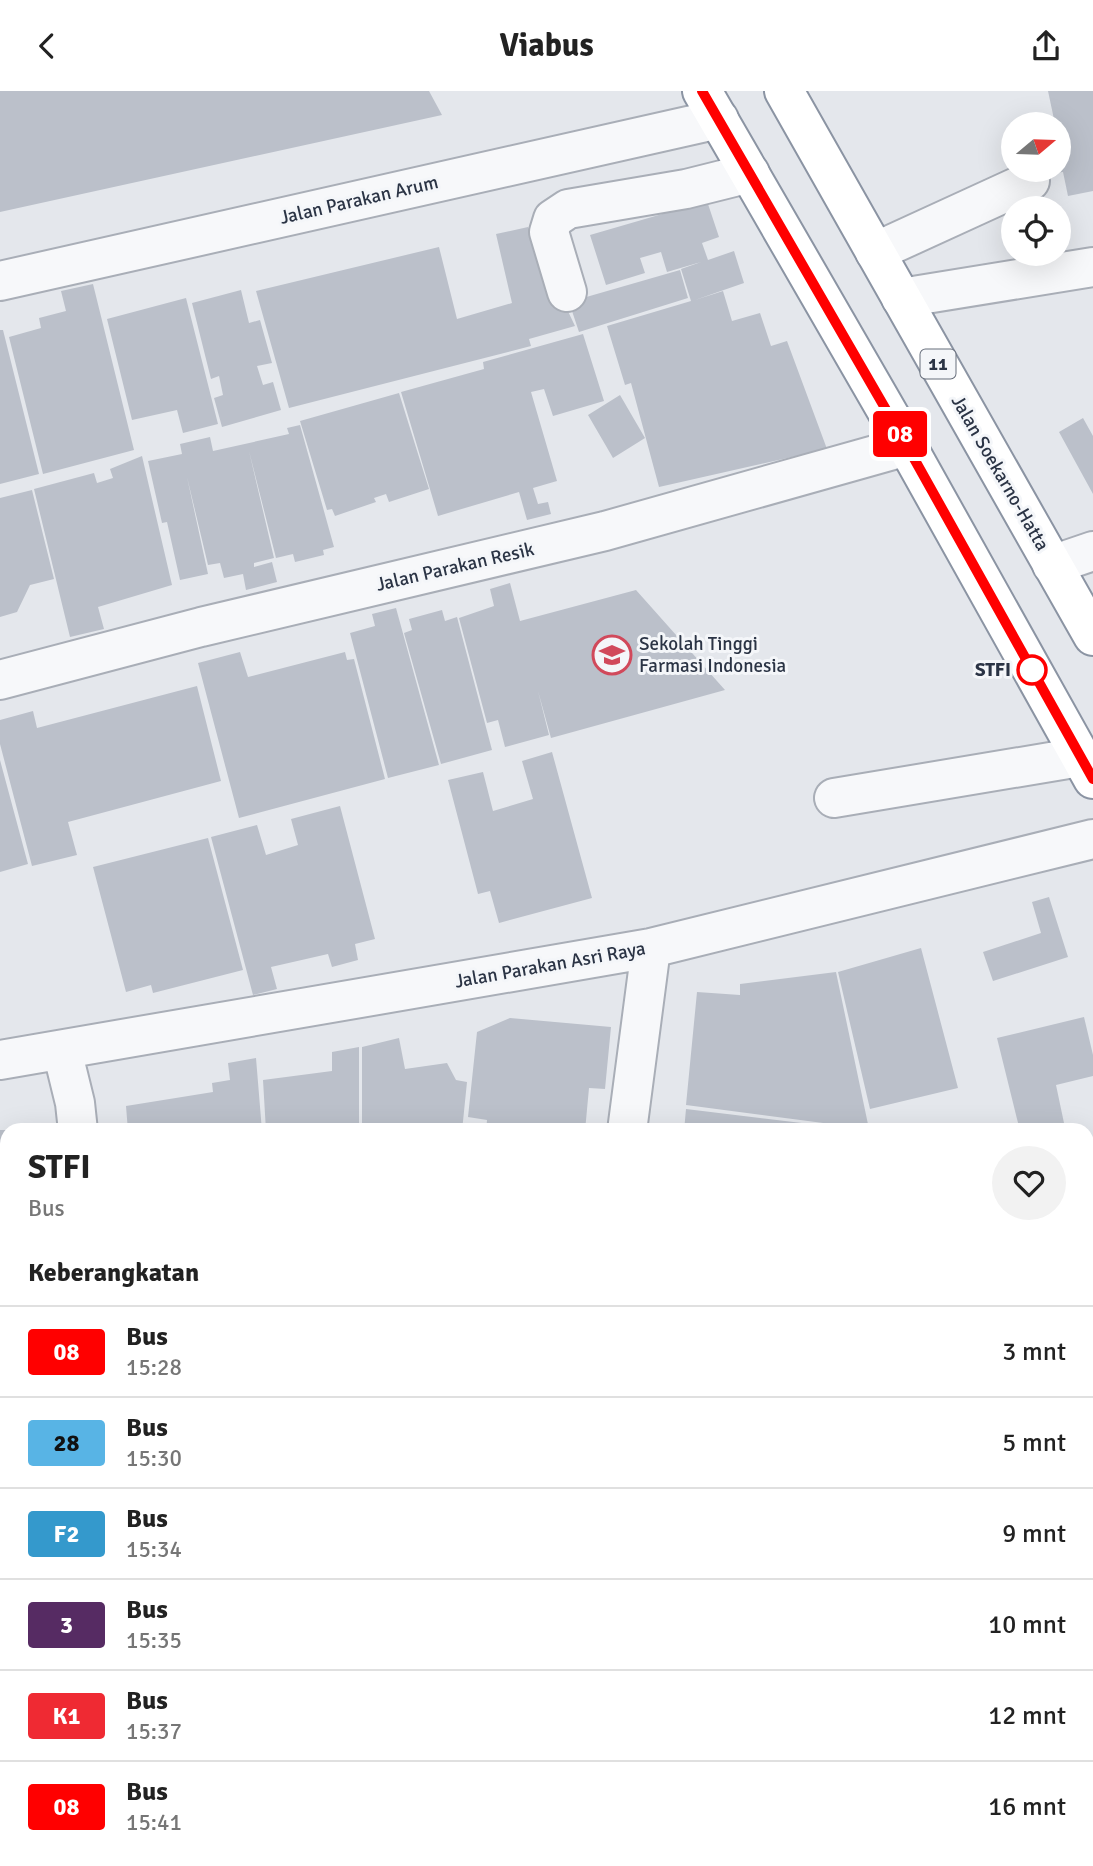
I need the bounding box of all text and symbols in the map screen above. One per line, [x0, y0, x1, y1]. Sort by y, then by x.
text: Viabus [499, 26, 594, 65]
icon: back [28, 27, 66, 65]
icon: share [1027, 27, 1065, 65]
north arrow [1001, 112, 1071, 182]
map controls [1001, 112, 1071, 266]
street label: Jalan Parakan Arum [277, 170, 441, 230]
button: locate [1001, 196, 1071, 266]
road number: 11 [920, 349, 956, 379]
street label: Jalan Soekarno-Hatta [946, 391, 1054, 555]
line badge: 08 [869, 411, 932, 457]
text: 08 [887, 419, 913, 449]
street label: Jalan Parakan Resik [374, 537, 537, 597]
place label: Sekolah Tinggi Farmasi Indonesia [639, 632, 786, 678]
school or university icon: Sekolah Tinggi Farmasi Indonesia [591, 634, 633, 676]
marker: STFI [1017, 655, 1047, 685]
place label: STFI [975, 658, 1011, 682]
street label: Jalan Parakan Asri Raya [453, 936, 647, 994]
button: heart [992, 1146, 1066, 1220]
text: STFI [28, 1147, 91, 1188]
text: Bus [28, 1194, 65, 1223]
text: Keberangkatan [28, 1257, 199, 1289]
text: Bus [126, 1321, 168, 1353]
text: 3 mnt [1002, 1336, 1066, 1368]
text: 08 [54, 1337, 79, 1367]
text: 15:28 [126, 1353, 182, 1382]
text: Bus [126, 1412, 168, 1444]
text: 5 mnt [1002, 1427, 1066, 1459]
text: 28 [54, 1428, 79, 1458]
text: 15:30 [126, 1444, 182, 1473]
text: Bus [126, 1503, 168, 1535]
text: 9 mnt [1002, 1518, 1066, 1550]
text: F2 [54, 1519, 79, 1549]
text: 15:34 [126, 1535, 182, 1564]
text: Bus [126, 1594, 168, 1626]
text: 10 mnt [988, 1609, 1066, 1641]
text: 3 [60, 1610, 73, 1640]
text: 15:35 [126, 1626, 182, 1655]
text: Bus [126, 1685, 168, 1717]
text: 12 mnt [988, 1700, 1066, 1732]
text: K1 [53, 1701, 80, 1731]
text: 15:37 [126, 1717, 182, 1746]
text: Bus [126, 1776, 168, 1808]
text: 16 mnt [988, 1791, 1066, 1823]
text: 08 [54, 1792, 79, 1822]
text: 15:41 [126, 1808, 182, 1837]

